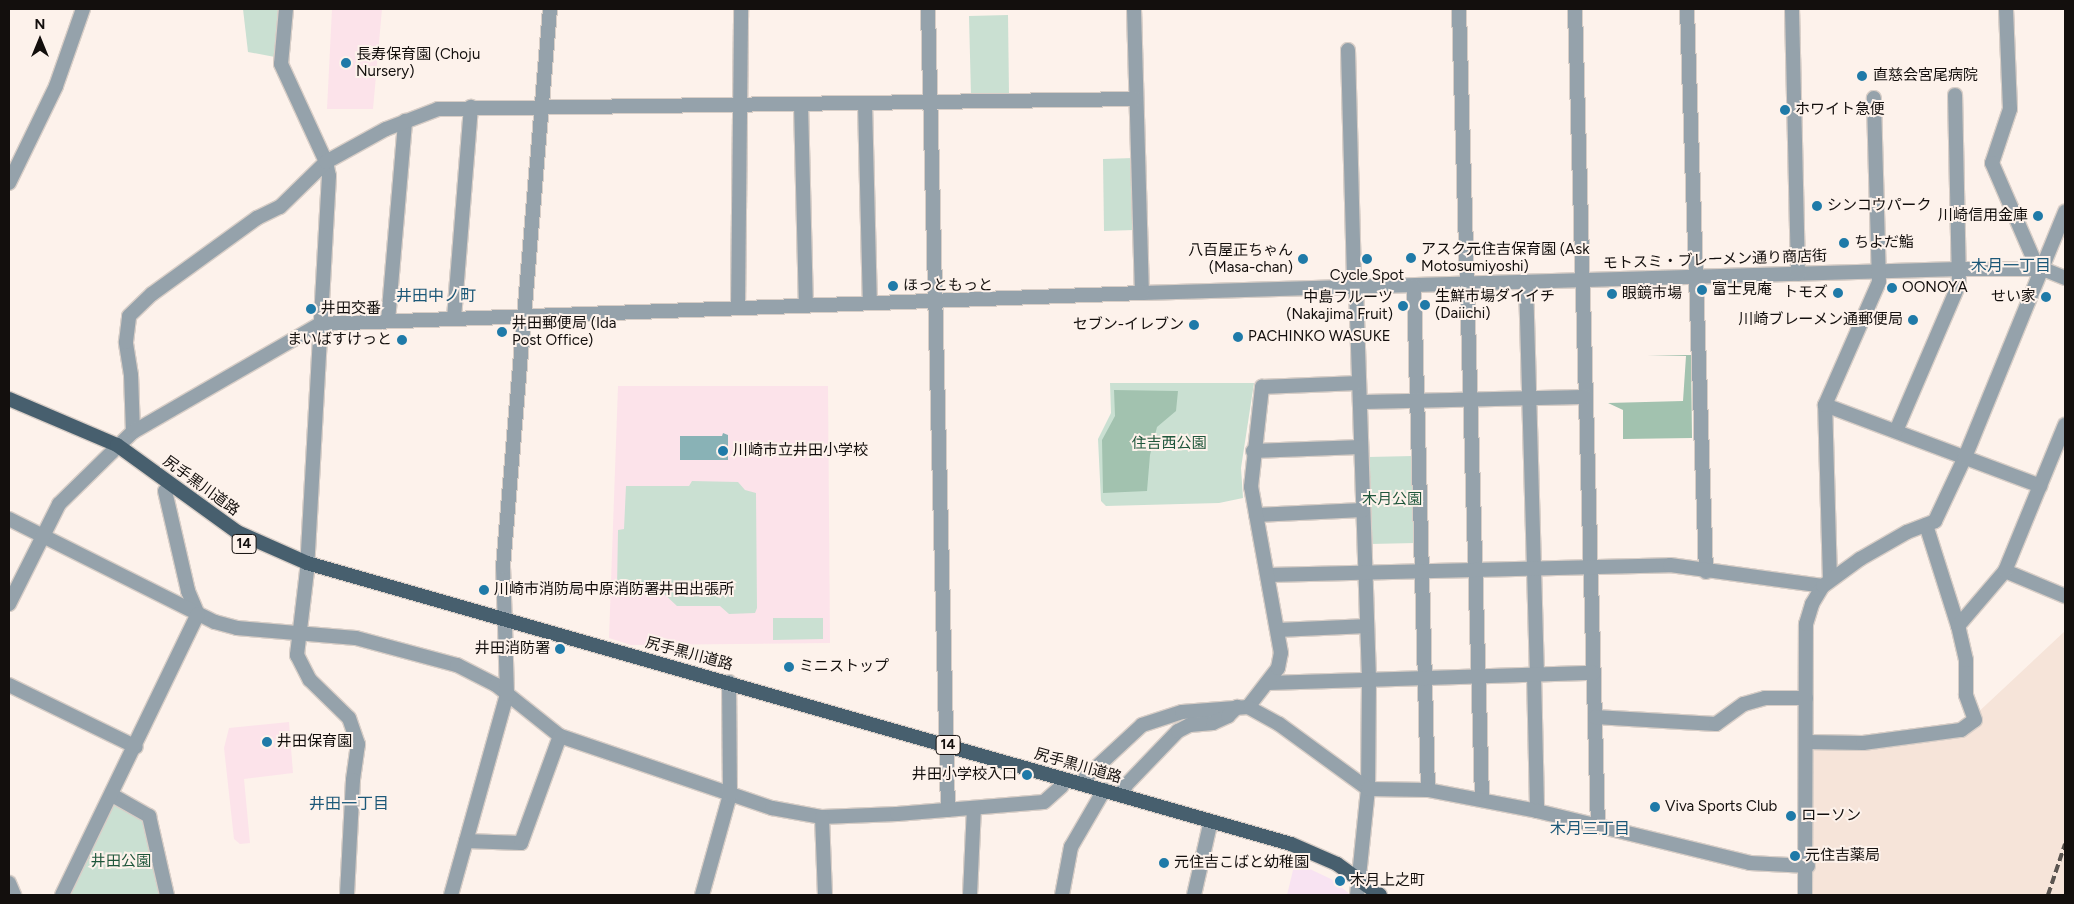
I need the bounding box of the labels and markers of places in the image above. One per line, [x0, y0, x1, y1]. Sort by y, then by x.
place label: 長寿保育園 (Choju Nursery) [356, 45, 480, 80]
marker: 長寿保育園 (Choju Nursery) [340, 57, 352, 69]
place label: 直慈会宮尾病院 [1873, 67, 1978, 85]
marker: 直慈会宮尾病院 [1855, 69, 1869, 83]
place label: ホワイト急便 [1795, 101, 1885, 119]
marker: ホワイト急便 [1779, 104, 1791, 116]
place label: シンコウパーク [1827, 197, 1932, 215]
marker: シンコウパーク [1811, 200, 1823, 212]
place label: 川崎信用金庫 [1938, 207, 2028, 225]
marker: 川崎信用金庫 [2032, 210, 2044, 222]
place label: ちよだ鮨 [1854, 234, 1914, 252]
marker: ちよだ鮨 [1838, 237, 1850, 249]
place label: アスク元住吉保育園 (Ask Motosumiyoshi) [1421, 240, 1589, 275]
place label: 八百屋正ちゃん (Masa-chan) [1188, 241, 1293, 276]
marker: アスク元住吉保育園 (Ask Motosumiyoshi) [1405, 252, 1417, 264]
marker: 八百屋正ちゃん (Masa-chan) [1297, 253, 1309, 265]
marker: Cycle Spot [1361, 253, 1373, 265]
place label: Cycle Spot [1330, 267, 1404, 285]
place label: ほっともっと [903, 277, 993, 295]
place label: OONOYA [1902, 279, 1968, 297]
marker: ほっともっと [887, 280, 899, 292]
place label: 富士見庵 [1712, 281, 1772, 299]
marker: OONOYA [1886, 282, 1898, 294]
marker: 富士見庵 [1696, 284, 1708, 296]
place label: トモズ [1783, 284, 1828, 302]
place label: 眼鏡市場 [1622, 285, 1682, 303]
place label: 生鮮市場ダイイチ (Daiichi) [1435, 287, 1555, 322]
marker: トモズ [1832, 287, 1844, 299]
place label: 中島フルーツ (Nakajima Fruit) [1286, 288, 1393, 323]
marker: 眼鏡市場 [1606, 288, 1618, 300]
place label: せい家 [1991, 288, 2036, 306]
marker: せい家 [2040, 291, 2052, 303]
marker: 生鮮市場ダイイチ (Daiichi) [1419, 299, 1431, 311]
place label: 井田交番 [321, 300, 381, 318]
marker: 中島フルーツ (Nakajima Fruit) [1397, 300, 1409, 312]
marker: 井田交番 [305, 303, 317, 315]
place label: 川崎ブレーメン通郵便局 [1738, 311, 1903, 329]
place label: 井田郵便局 (Ida Post Office) [512, 314, 616, 349]
marker: 川崎ブレーメン通郵便局 [1907, 314, 1919, 326]
place label: セブン-イレブン [1073, 316, 1184, 334]
marker: セブン-イレブン [1188, 319, 1200, 331]
marker: 井田郵便局 (Ida Post Office) [496, 326, 508, 338]
place label: PACHINKO WASUKE [1248, 328, 1391, 346]
place label: まいばすけっと [287, 331, 392, 349]
marker: PACHINKO WASUKE [1232, 331, 1244, 343]
marker: まいばすけっと [396, 334, 408, 346]
place label: 川崎市立井田小学校 [733, 442, 868, 460]
marker: 川崎市立井田小学校 [717, 445, 729, 457]
place label: 川崎市消防局中原消防署井田出張所 [494, 581, 734, 599]
marker: 川崎市消防局中原消防署井田出張所 [478, 584, 490, 596]
place label: 井田消防署 [475, 640, 550, 658]
marker: 井田消防署 [554, 643, 566, 655]
place label: ミニストップ [799, 658, 889, 676]
marker: ミニストップ [783, 661, 795, 673]
place label: 井田保育園 [277, 733, 352, 751]
marker: 井田保育園 [261, 736, 273, 748]
place label: 井田小学校入口 [912, 766, 1017, 784]
marker: 井田小学校入口 [1021, 769, 1033, 781]
place label: Viva Sports Club [1665, 798, 1777, 816]
marker: Viva Sports Club [1649, 801, 1661, 813]
place label: ローソン [1801, 807, 1861, 825]
marker: ローソン [1785, 810, 1797, 822]
place label: 元住吉薬局 [1805, 847, 1880, 865]
marker: 元住吉薬局 [1789, 850, 1801, 862]
place label: 元住吉こばと幼稚園 [1174, 854, 1309, 872]
marker: 元住吉こばと幼稚園 [1158, 857, 1170, 869]
place label: 木月上之町 [1350, 872, 1425, 890]
marker: 木月上之町 [1334, 875, 1346, 887]

